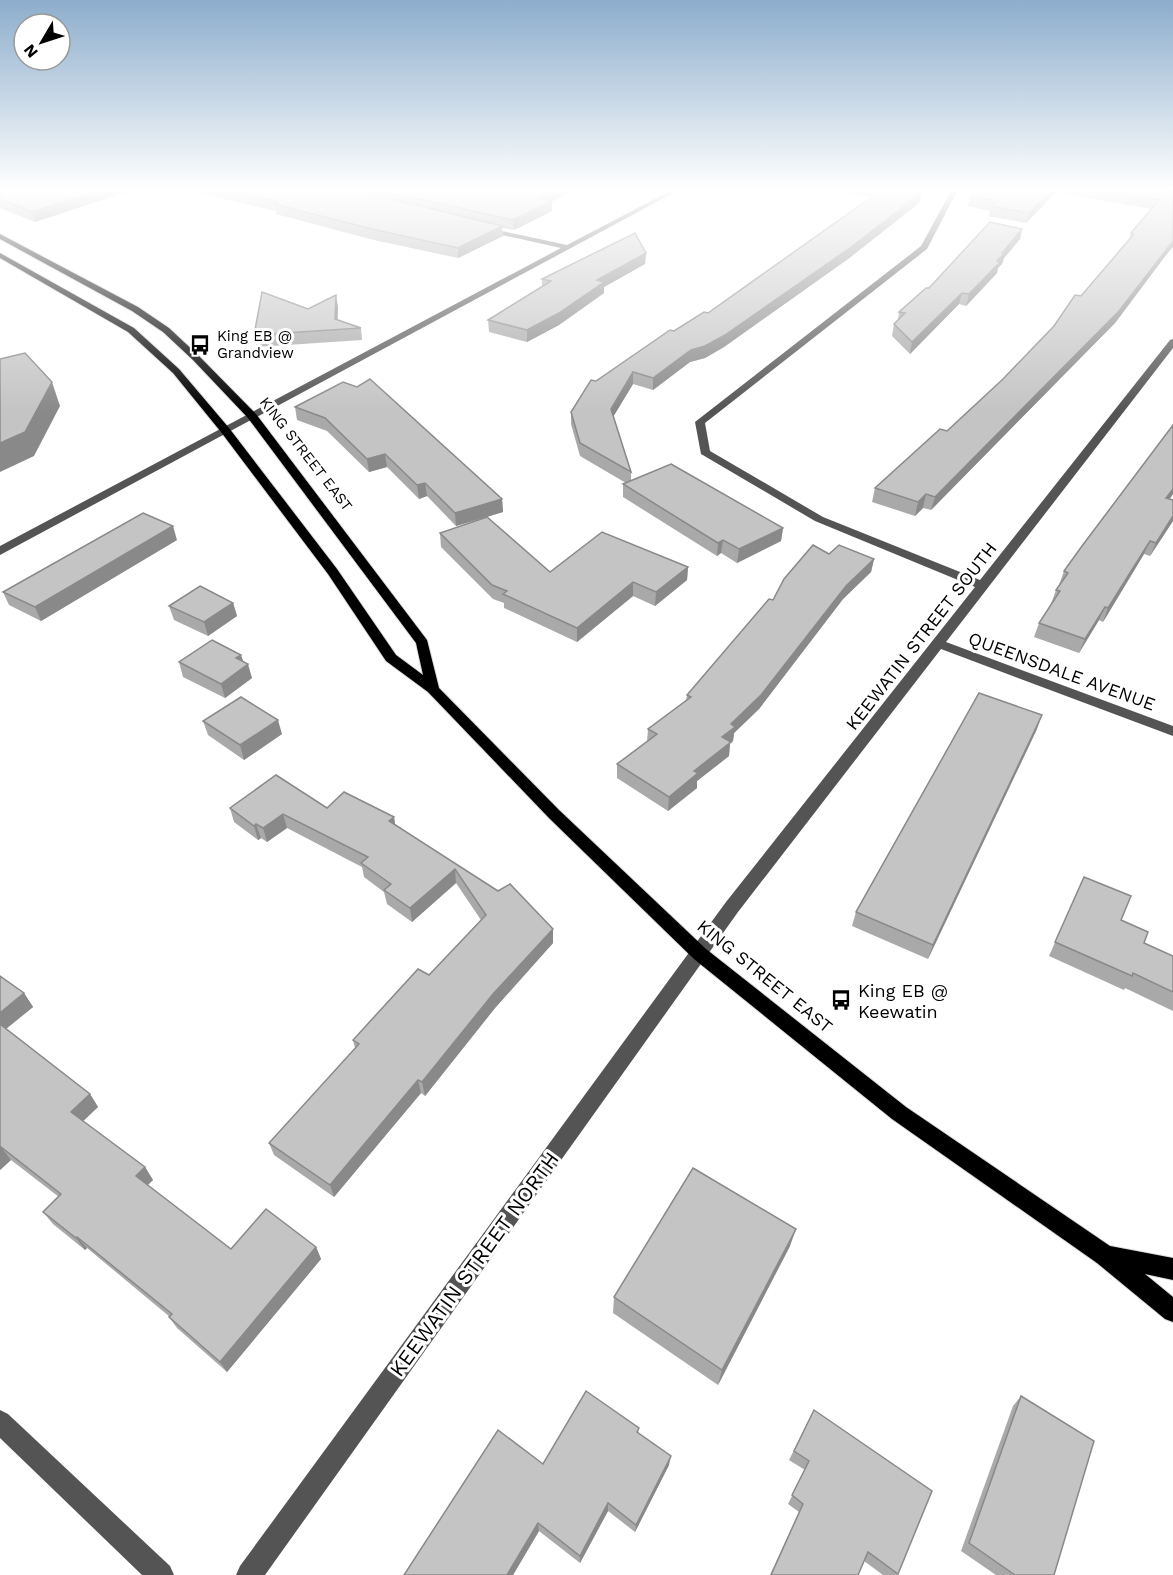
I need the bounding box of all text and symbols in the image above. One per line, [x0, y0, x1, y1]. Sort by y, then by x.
north arrow [12, 12, 72, 72]
text: N [20, 41, 42, 62]
place label: King EB @ Grandview [217, 327, 294, 362]
bus stop icon: King EB @ Grandview [188, 333, 212, 357]
street label: KING STREET EAST [256, 393, 356, 515]
street label: KEEWATIN STREET SOUTH [841, 538, 1001, 734]
street label: QUEENSDALE AVENUE [966, 627, 1158, 715]
street label: KING STREET EAST [693, 915, 837, 1037]
place label: King EB @ Keewatin [858, 980, 948, 1022]
bus stop icon: King EB @ Keewatin [829, 988, 853, 1012]
street label: KEEWATIN STREET NORTH [384, 1147, 564, 1381]

